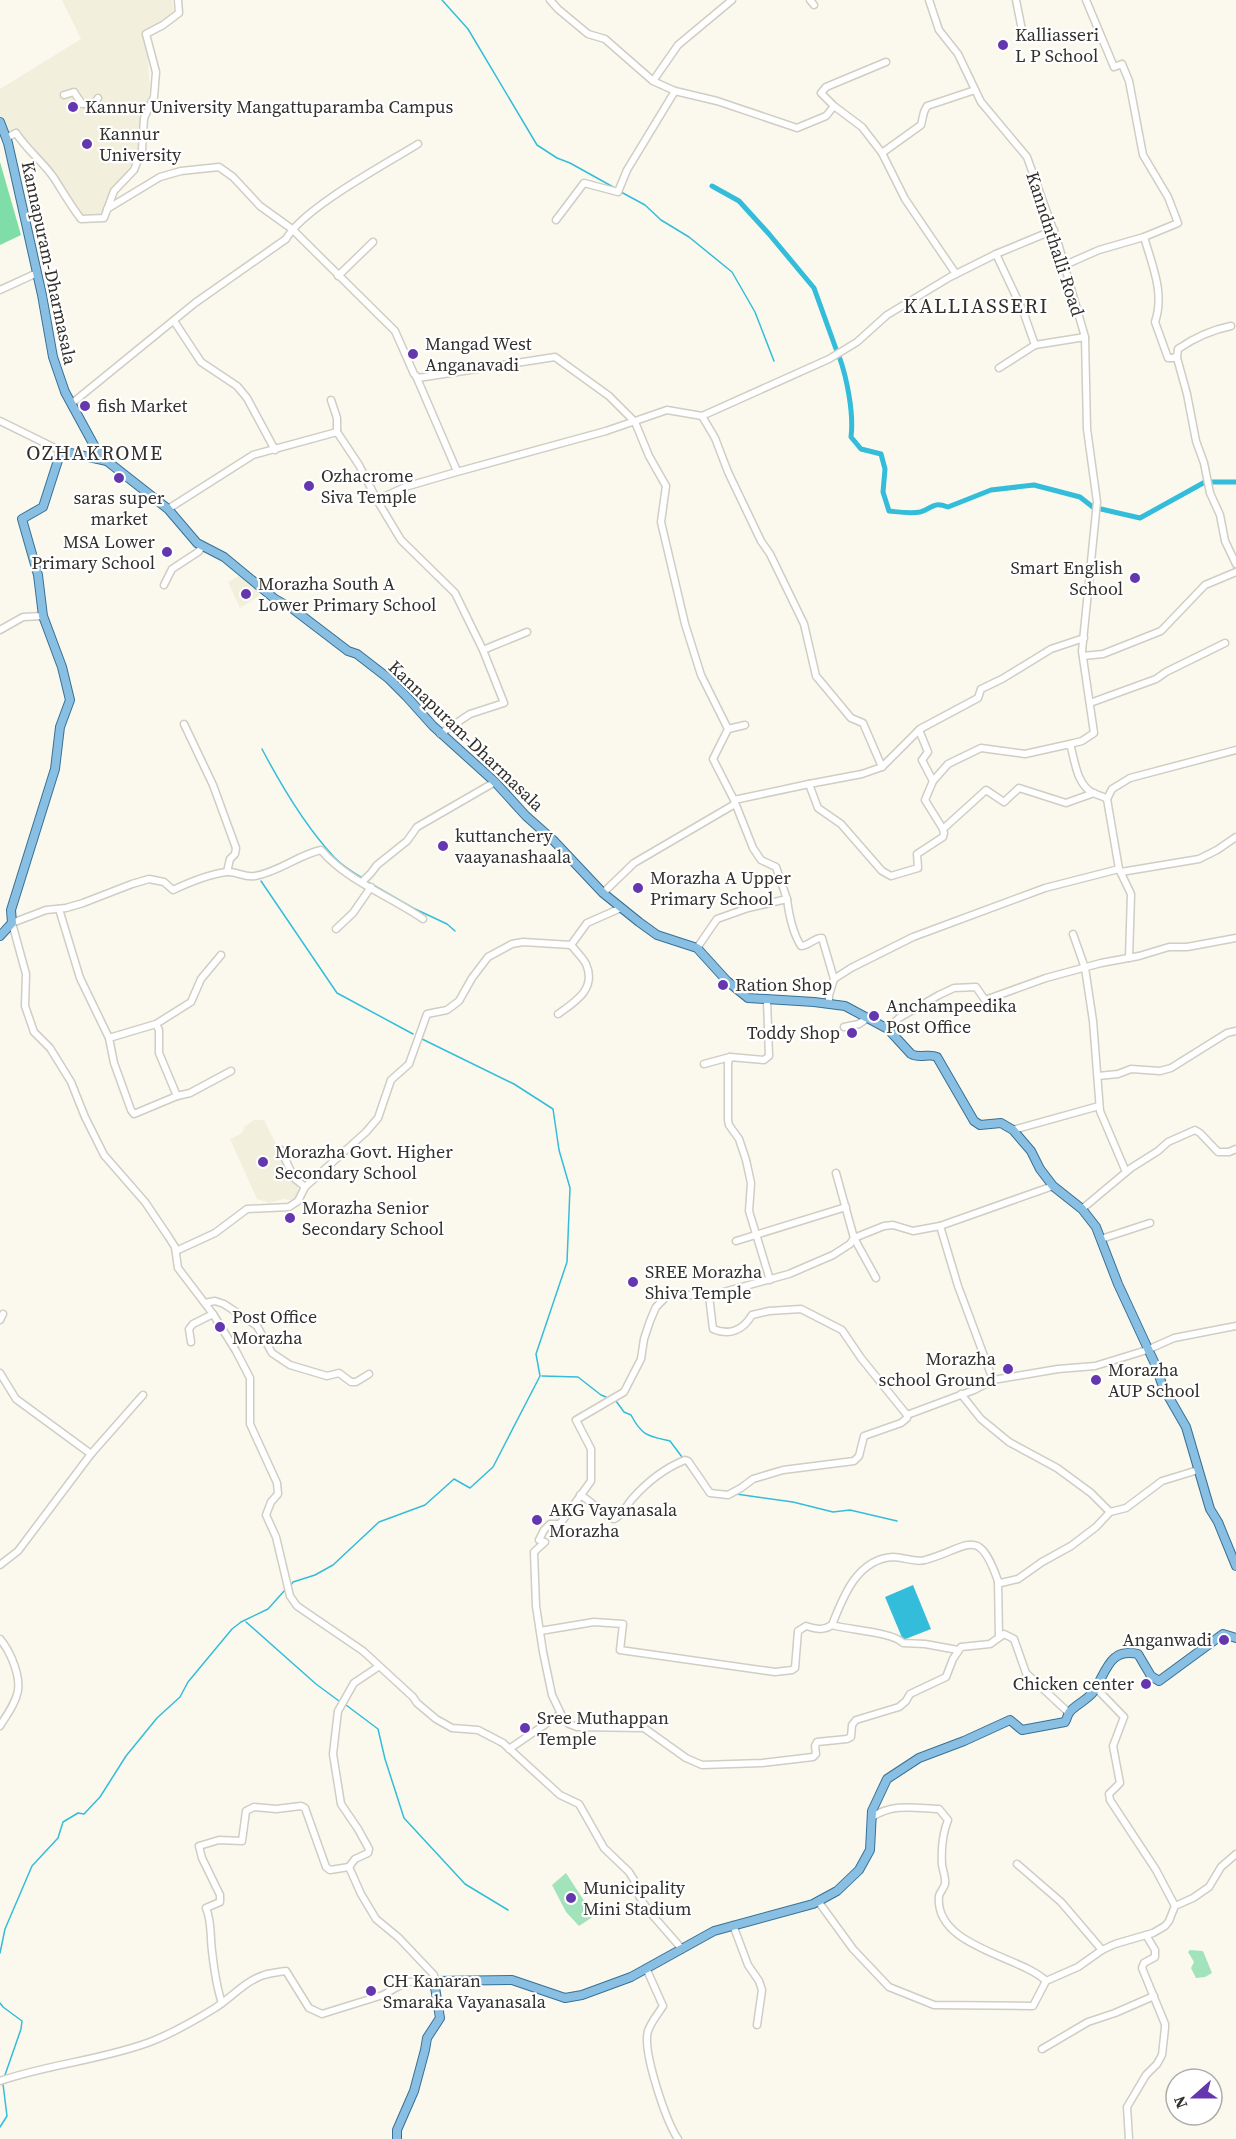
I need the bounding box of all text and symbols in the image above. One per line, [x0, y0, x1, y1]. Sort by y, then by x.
place label: Kalliasseri L P School [1015, 22, 1099, 68]
marker: Kalliasseri L P School [996, 38, 1010, 52]
place label: Kannur University Mangattuparamba Campus [85, 94, 454, 119]
marker: Kannur University Mangattuparamba Campus [66, 100, 80, 114]
place label: Kannur University [99, 121, 182, 167]
marker: Kannur University [80, 137, 94, 151]
street label: Kannapuram-Dharmasala [16, 159, 83, 368]
street label: Kanndnthalli Road [1020, 168, 1091, 319]
district label: KALLIASSERI [903, 291, 1049, 320]
place label: Mangad West Anganavadi [425, 331, 532, 377]
marker: Mangad West Anganavadi [406, 347, 420, 361]
place label: fish Market [97, 393, 188, 418]
marker: fish Market [78, 399, 92, 413]
district label: OZHAKROME [26, 439, 164, 467]
place label: Ozhacrome Siva Temple [321, 463, 417, 509]
marker: saras super market [112, 471, 126, 485]
marker: Ozhacrome Siva Temple [302, 479, 316, 493]
place label: saras super market [74, 485, 165, 531]
place label: MSA Lower Primary School [32, 529, 155, 575]
marker: MSA Lower Primary School [160, 545, 174, 559]
place label: Smart English School [1010, 555, 1123, 601]
place label: Morazha South A Lower Primary School [258, 571, 436, 617]
marker: Smart English School [1128, 571, 1142, 585]
marker: Morazha South A Lower Primary School [239, 587, 253, 601]
street label: Kannapuram-Dharmasala [383, 655, 550, 817]
place label: kuttanchery vaayanashaala [455, 823, 572, 869]
marker: kuttanchery vaayanashaala [436, 839, 450, 853]
place label: Morazha A Upper Primary School [650, 865, 791, 911]
marker: Morazha A Upper Primary School [631, 881, 645, 895]
place label: Ration Shop [735, 972, 832, 997]
marker: Ration Shop [716, 978, 730, 992]
place label: Anchampeedika Post Office [886, 993, 1018, 1039]
marker: Anchampeedika Post Office [867, 1009, 881, 1023]
place label: Toddy Shop [747, 1020, 840, 1045]
marker: Toddy Shop [845, 1026, 859, 1040]
place label: Morazha Govt. Higher Secondary School [275, 1139, 453, 1185]
marker: Morazha Govt. Higher Secondary School [256, 1155, 270, 1169]
place label: Morazha Senior Secondary School [302, 1195, 444, 1241]
marker: Morazha Senior Secondary School [283, 1211, 297, 1225]
place label: SREE Morazha Shiva Temple [645, 1259, 763, 1305]
marker: SREE Morazha Shiva Temple [626, 1275, 640, 1289]
place label: Post Office Morazha [232, 1304, 317, 1350]
marker: Post Office Morazha [213, 1320, 227, 1334]
place label: Morazha school Ground [879, 1346, 997, 1392]
place label: Morazha AUP School [1108, 1357, 1200, 1403]
marker: Morazha school Ground [1001, 1362, 1015, 1376]
marker: Morazha AUP School [1089, 1373, 1103, 1387]
place label: AKG Vayanasala Morazha [549, 1497, 678, 1543]
marker: AKG Vayanasala Morazha [530, 1513, 544, 1527]
place label: Anganwadi [1123, 1627, 1212, 1652]
marker: Anganwadi [1217, 1633, 1231, 1647]
place label: Chicken center [1013, 1671, 1134, 1696]
marker: Chicken center [1139, 1677, 1153, 1691]
place label: Sree Muthappan Temple [537, 1705, 669, 1751]
marker: Sree Muthappan Temple [518, 1721, 532, 1735]
place label: Municipality Mini Stadium [583, 1875, 691, 1921]
marker: Municipality Mini Stadium [564, 1891, 578, 1905]
place label: CH Kanaran Smaraka Vayanasala [383, 1968, 547, 2014]
marker: CH Kanaran Smaraka Vayanasala [364, 1984, 378, 1998]
north arrow [1164, 2067, 1224, 2127]
text: N [1168, 2093, 1192, 2112]

